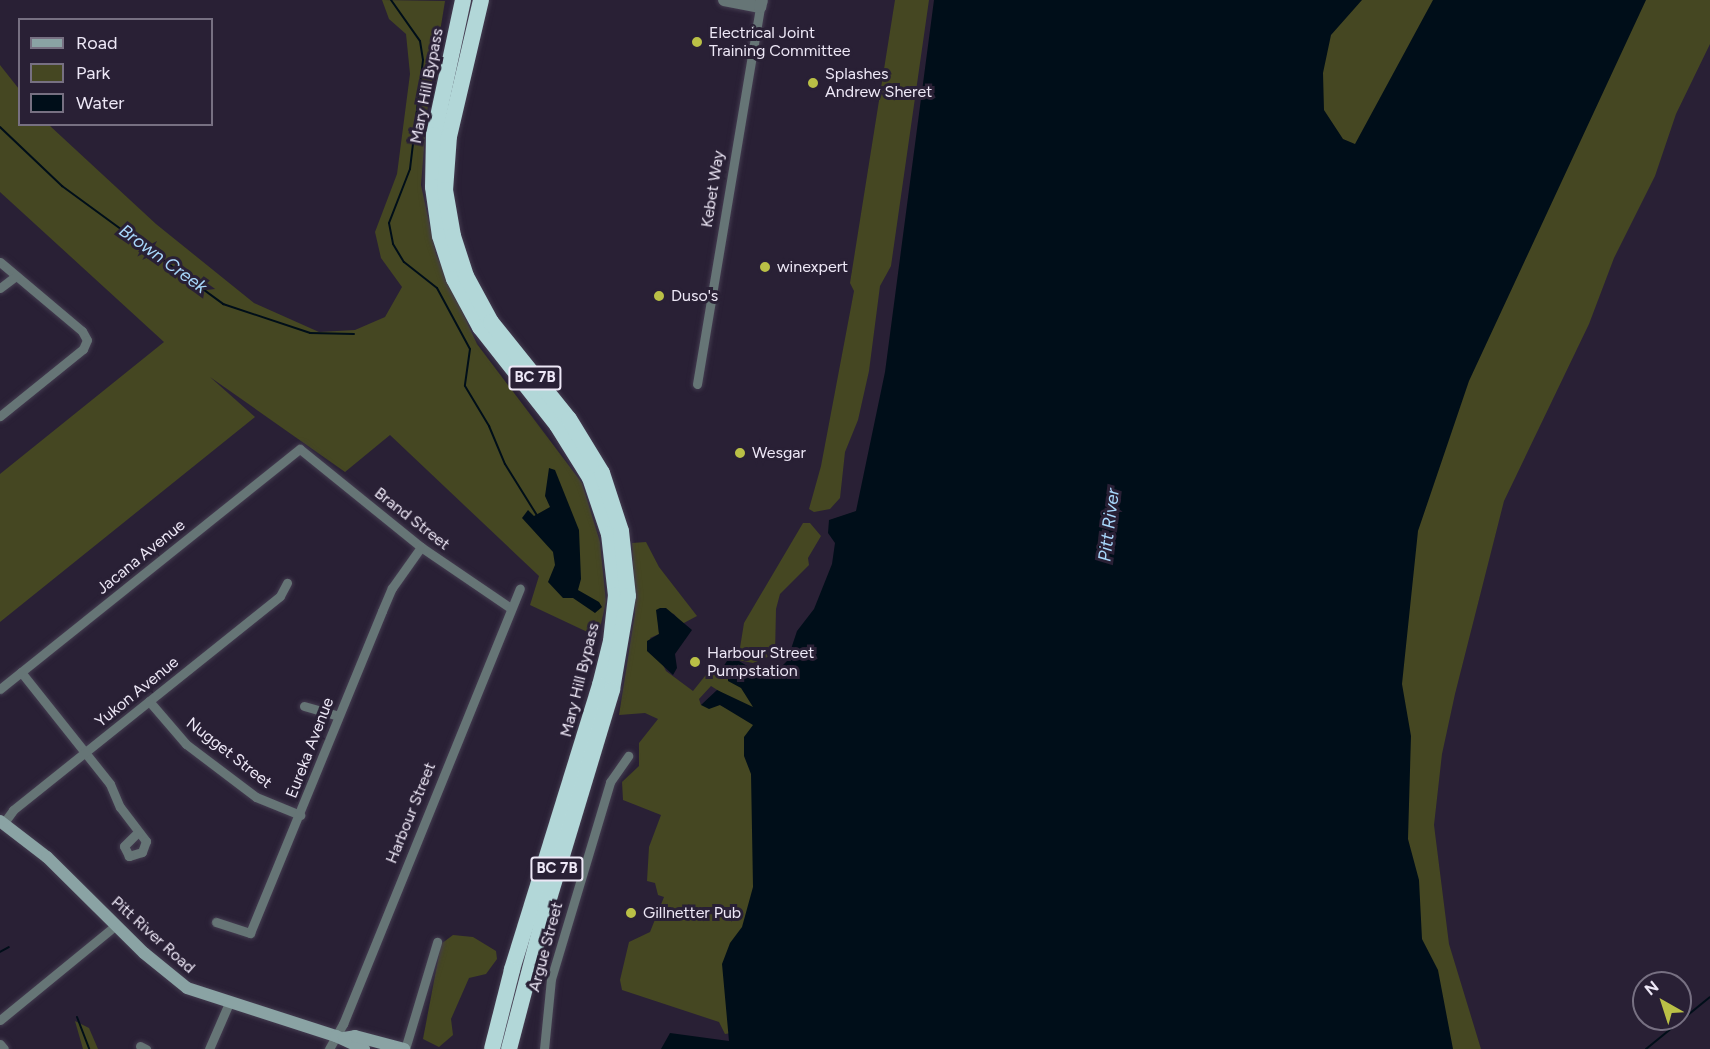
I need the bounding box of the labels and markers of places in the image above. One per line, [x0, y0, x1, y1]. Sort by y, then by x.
place label: Electrical Joint Training Committee [709, 23, 851, 61]
marker: Electrical Joint Training Committee [690, 35, 704, 49]
place label: Splashes Andrew Sheret [825, 64, 932, 102]
marker: Splashes Andrew Sheret [806, 76, 820, 90]
place label: winexpert [777, 257, 848, 277]
marker: winexpert [758, 260, 772, 274]
place label: Duso's [671, 286, 718, 306]
marker: Duso's [652, 289, 666, 303]
place label: Wesgar [752, 443, 806, 463]
marker: Wesgar [733, 446, 747, 460]
place label: Harbour Street Pumpstation [707, 643, 814, 681]
marker: Harbour Street Pumpstation [688, 655, 702, 669]
place label: Gillnetter Pub [643, 903, 741, 923]
marker: Gillnetter Pub [624, 906, 638, 920]

